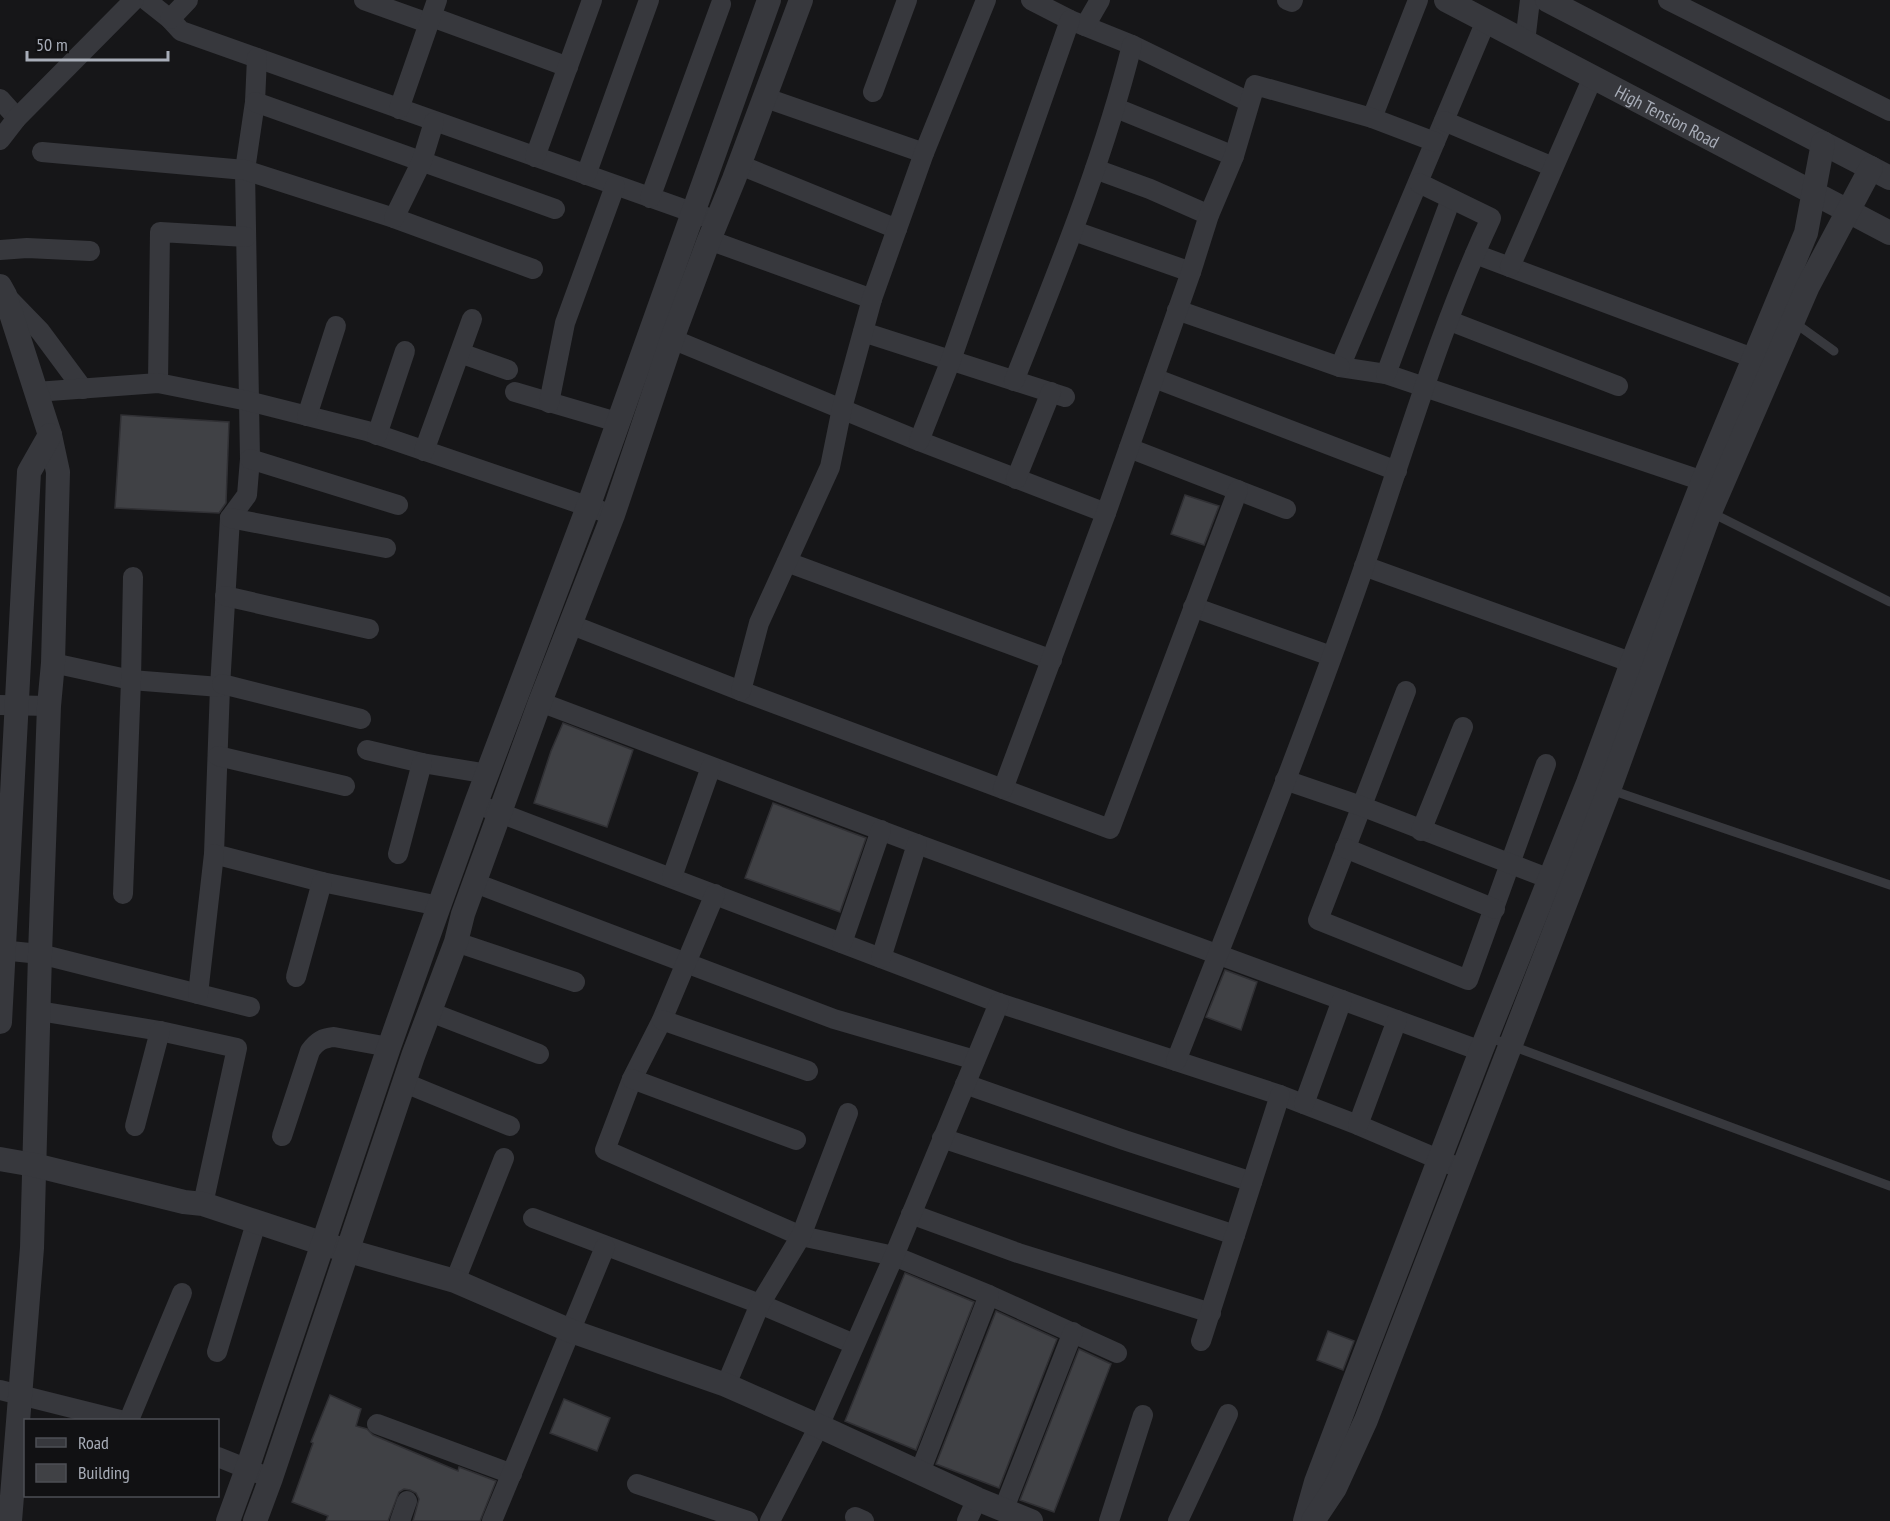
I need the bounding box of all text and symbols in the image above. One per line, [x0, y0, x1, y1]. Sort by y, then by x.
scale bar [27, 24, 168, 62]
text: 50 m [36, 33, 68, 56]
street label: High Tension Road [1611, 79, 1723, 153]
legend [24, 1419, 219, 1497]
text: Road [78, 1431, 109, 1454]
text: Building [78, 1461, 130, 1484]

